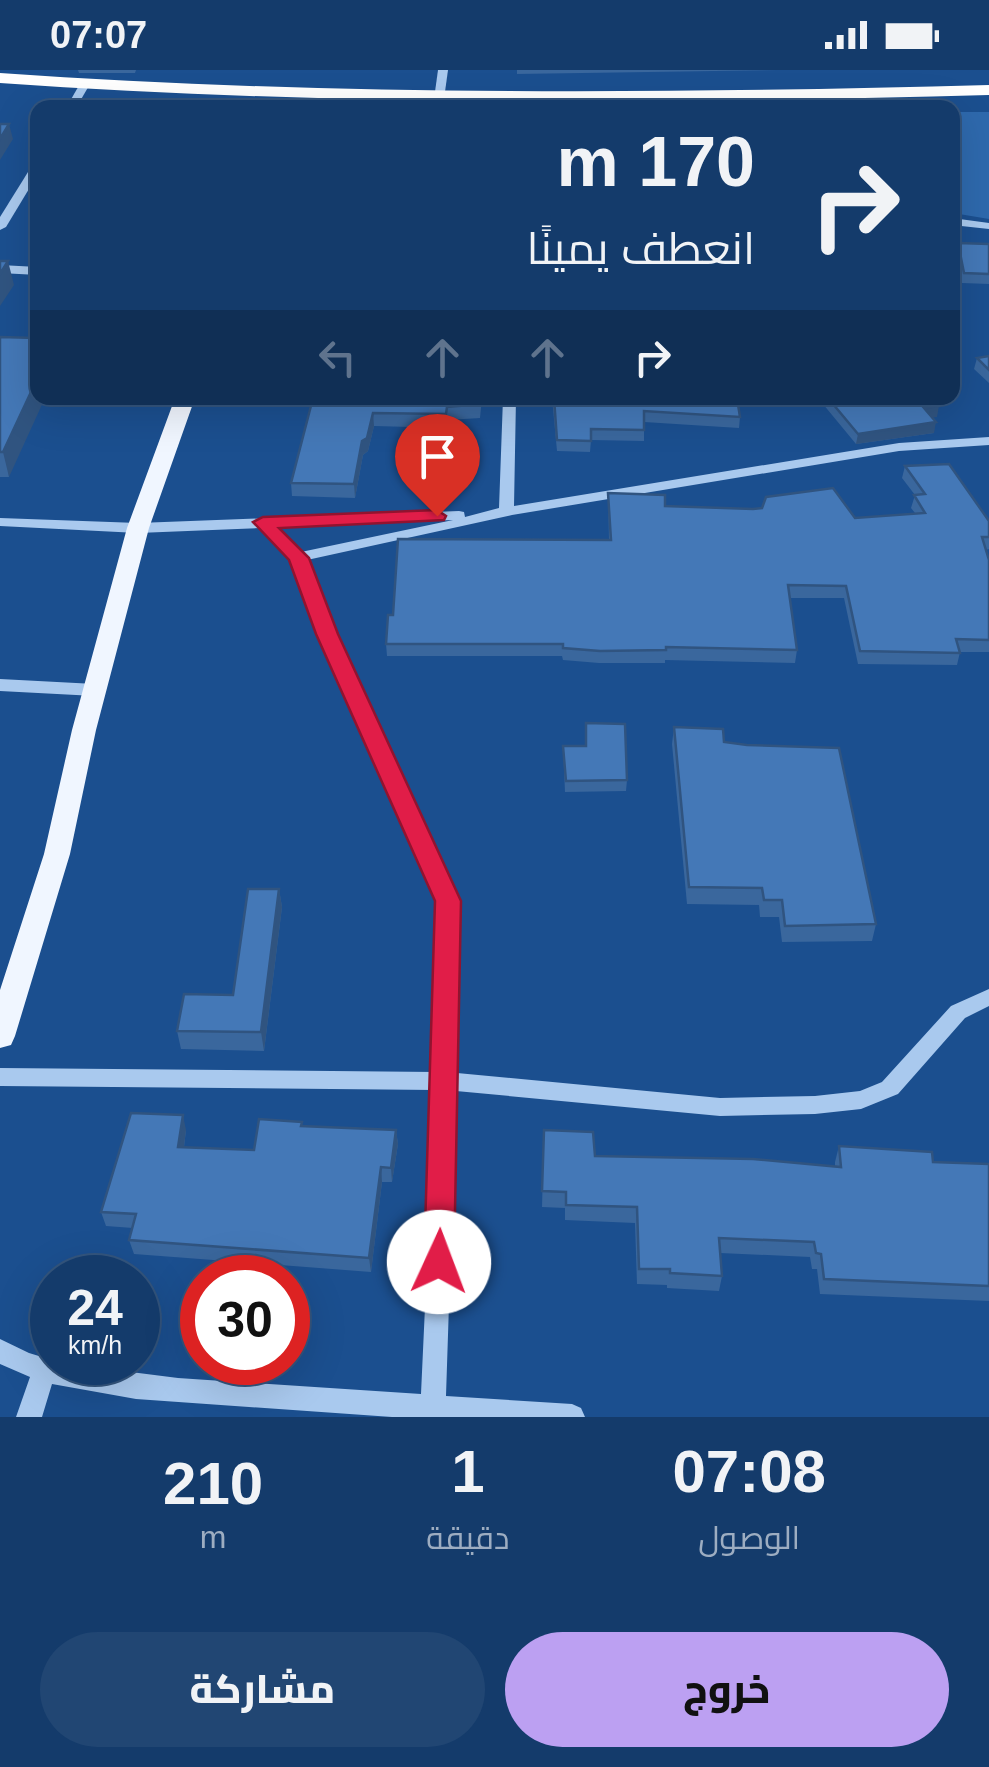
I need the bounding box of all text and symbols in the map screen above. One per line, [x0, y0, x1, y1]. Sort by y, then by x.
text: 07:07 [50, 14, 147, 56]
text: 170 m [557, 123, 755, 201]
icon: right [790, 140, 920, 270]
text: انعطف يمينًا [526, 223, 755, 274]
icon: left [310, 330, 365, 385]
icon: ahead [415, 330, 470, 385]
icon: ahead [520, 330, 575, 385]
icon: right [625, 330, 680, 385]
pin [395, 414, 480, 517]
icon: arrive [410, 429, 465, 484]
position arrow [387, 1210, 491, 1314]
speed limit sign: 30 [180, 1255, 310, 1385]
text: 24 [67, 1280, 123, 1336]
text: km/h [68, 1331, 122, 1359]
text: 1 [451, 1438, 485, 1505]
text: 07:08 [672, 1438, 826, 1505]
text: 210 [163, 1450, 263, 1517]
text: m [200, 1519, 226, 1555]
text: دقيقة [426, 1520, 509, 1556]
text: الوصول [698, 1520, 800, 1556]
button: مشاركة [40, 1632, 485, 1747]
button: خروج [505, 1632, 949, 1747]

